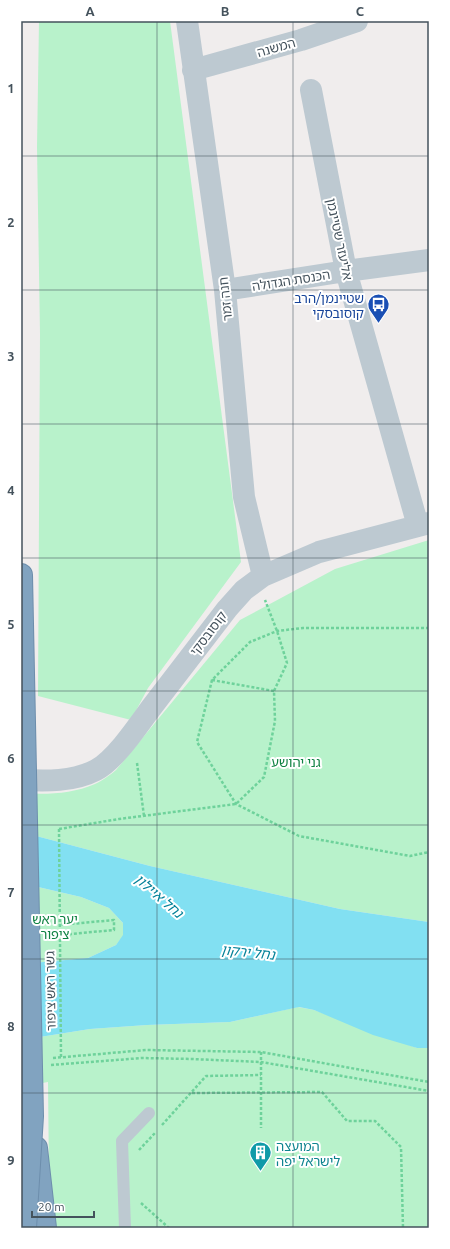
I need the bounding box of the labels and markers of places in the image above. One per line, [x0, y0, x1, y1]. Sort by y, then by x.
place label: שטיינמן/הרב קוסובסקי [294, 291, 364, 320]
bus stop icon: שטיינמן/הרב קוסובסקי [366, 292, 392, 325]
place label: המועצה לישראל יפה [276, 1139, 340, 1168]
building icon: המועצה לישראל יפה [248, 1140, 274, 1173]

